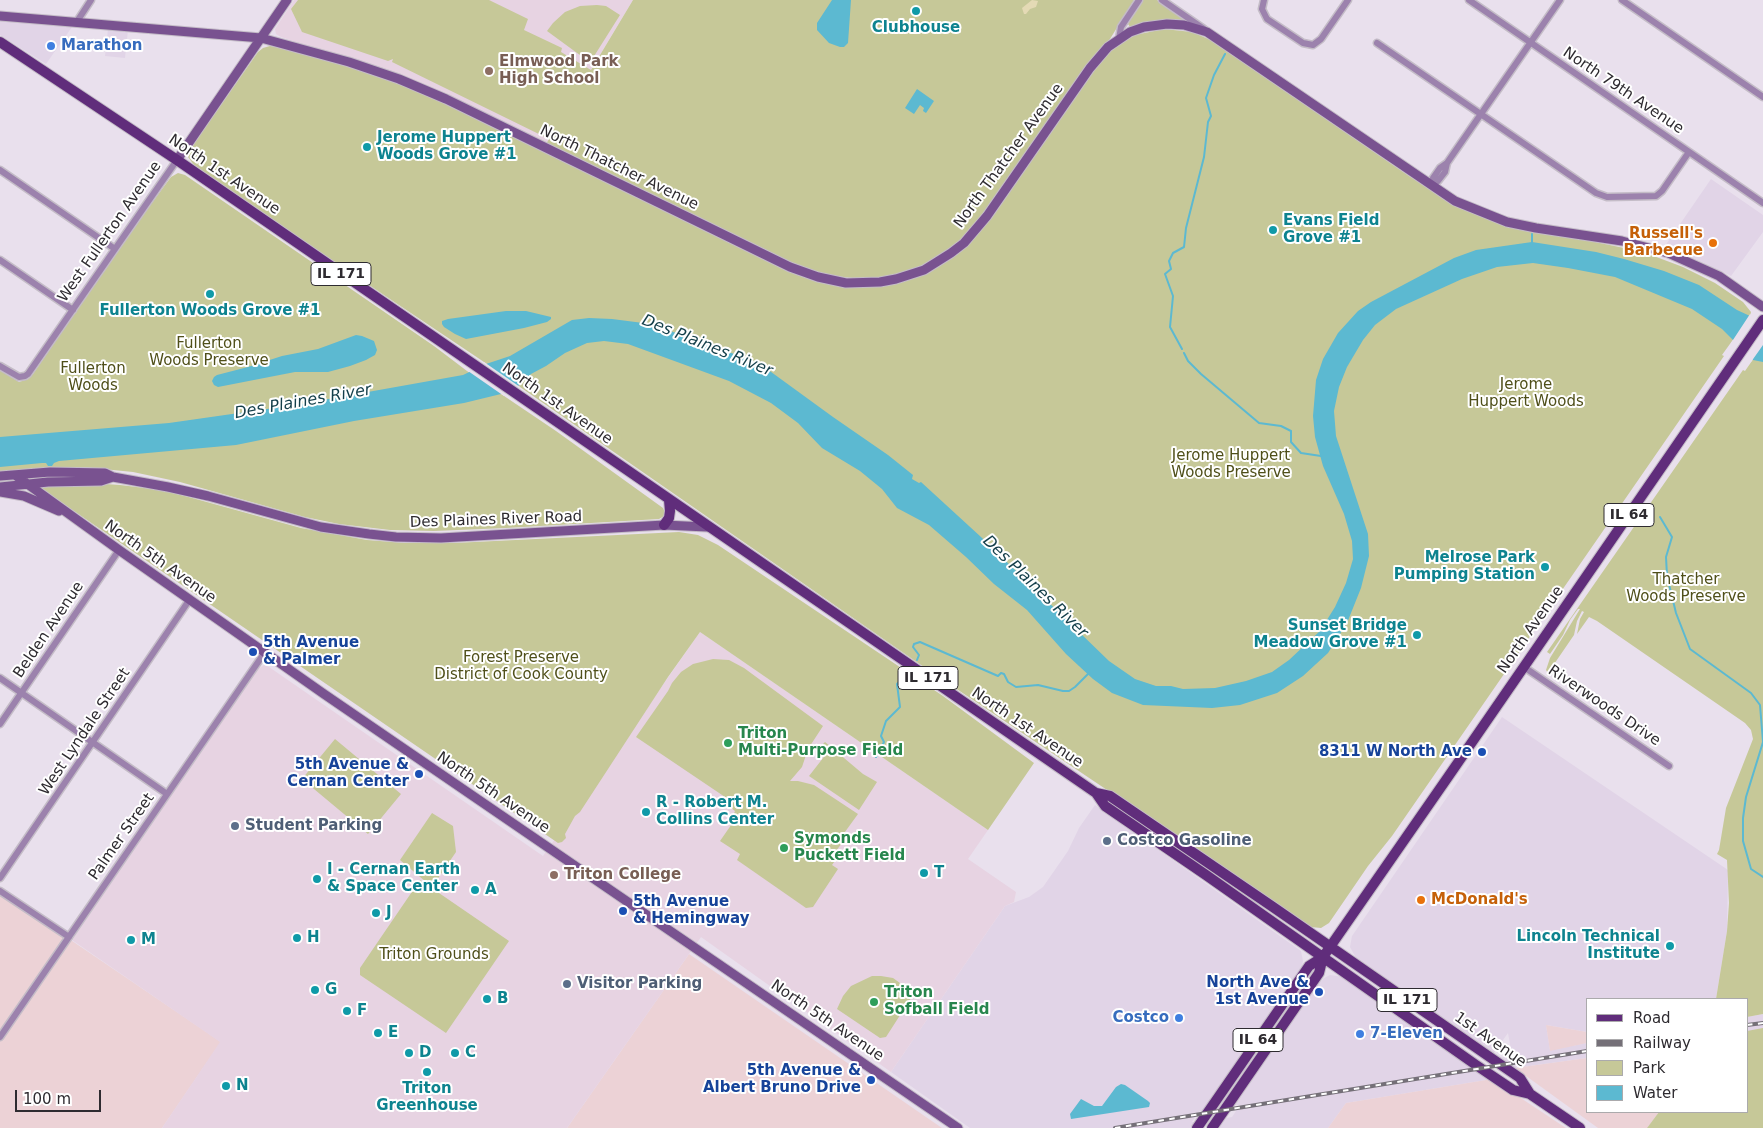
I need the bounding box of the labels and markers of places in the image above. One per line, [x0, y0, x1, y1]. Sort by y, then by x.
marker: Clubhouse [910, 5, 922, 17]
place label: Clubhouse [872, 19, 960, 37]
place label: Marathon [61, 37, 142, 55]
marker: Marathon [45, 40, 57, 52]
place label: Elmwood Park High School [499, 53, 619, 88]
marker: Elmwood Park High School [483, 65, 495, 77]
place label: Jerome Huppert Woods Grove #1 [377, 129, 517, 164]
marker: Jerome Huppert Woods Grove #1 [361, 141, 373, 153]
place label: Evans Field Grove #1 [1283, 212, 1379, 247]
marker: Evans Field Grove #1 [1267, 224, 1279, 236]
place label: Russell's Barbecue [1623, 225, 1703, 260]
marker: Russell's Barbecue [1707, 237, 1719, 249]
marker: Fullerton Woods Grove #1 [204, 288, 216, 300]
place label: Fullerton Woods Grove #1 [99, 302, 321, 320]
place label: Melrose Park Pumping Station [1394, 549, 1535, 584]
marker: Melrose Park Pumping Station [1539, 561, 1551, 573]
place label: Sunset Bridge Meadow Grove #1 [1253, 617, 1407, 652]
marker: Sunset Bridge Meadow Grove #1 [1411, 629, 1423, 641]
place label: 5th Avenue & Palmer [263, 634, 359, 669]
marker: 5th Avenue & Palmer [247, 646, 259, 658]
place label: Triton Multi-Purpose Field [738, 725, 903, 760]
marker: Triton Multi-Purpose Field [722, 737, 734, 749]
place label: 8311 W North Ave [1319, 743, 1472, 761]
marker: 8311 W North Ave [1476, 746, 1488, 758]
place label: 5th Avenue & Cernan Center [287, 756, 409, 791]
marker: 5th Avenue & Cernan Center [413, 768, 425, 780]
place label: R - Robert M. Collins Center [656, 794, 774, 829]
marker: R - Robert M. Collins Center [640, 806, 652, 818]
place label: Student Parking [245, 817, 382, 835]
marker: Student Parking [229, 820, 241, 832]
place label: Symonds Puckett Field [794, 830, 905, 865]
place label: Costco Gasoline [1117, 832, 1252, 850]
marker: Costco Gasoline [1101, 835, 1113, 847]
marker: Symonds Puckett Field [778, 842, 790, 854]
place label: I - Cernan Earth & Space Center [327, 861, 460, 896]
place label: T [934, 864, 944, 882]
place label: Triton College [564, 866, 681, 884]
marker: T [918, 867, 930, 879]
marker: Triton College [548, 869, 560, 881]
marker: I - Cernan Earth & Space Center [311, 873, 323, 885]
place label: A [485, 881, 497, 899]
marker: A [469, 884, 481, 896]
place label: McDonald's [1431, 891, 1528, 909]
place label: 5th Avenue & Hemingway [633, 893, 750, 928]
marker: McDonald's [1415, 894, 1427, 906]
place label: J [386, 904, 392, 922]
marker: 5th Avenue & Hemingway [617, 905, 629, 917]
marker: J [370, 907, 382, 919]
place label: Lincoln Technical Institute [1516, 928, 1660, 963]
place label: H [307, 929, 320, 947]
place label: M [141, 931, 156, 949]
marker: H [291, 932, 303, 944]
marker: M [125, 934, 137, 946]
marker: Lincoln Technical Institute [1664, 940, 1676, 952]
place label: North Ave & 1st Avenue [1206, 974, 1309, 1009]
place label: Visitor Parking [577, 975, 702, 993]
marker: Visitor Parking [561, 978, 573, 990]
place label: G [325, 981, 337, 999]
marker: G [309, 984, 321, 996]
place label: Triton Sofball Field [884, 984, 989, 1019]
marker: North Ave & 1st Avenue [1313, 986, 1325, 998]
place label: B [497, 990, 508, 1008]
marker: B [481, 993, 493, 1005]
marker: Triton Sofball Field [868, 996, 880, 1008]
place label: F [357, 1002, 367, 1020]
marker: F [341, 1005, 353, 1017]
place label: Costco [1112, 1009, 1169, 1027]
marker: Costco [1173, 1012, 1185, 1024]
place label: E [388, 1024, 398, 1042]
place label: 7-Eleven [1370, 1025, 1443, 1043]
marker: E [372, 1027, 384, 1039]
marker: 7-Eleven [1354, 1028, 1366, 1040]
place label: D [419, 1044, 431, 1062]
place label: C [465, 1044, 476, 1062]
marker: D [403, 1047, 415, 1059]
marker: C [449, 1047, 461, 1059]
place label: 5th Avenue & Albert Bruno Drive [703, 1062, 861, 1097]
marker: Triton Greenhouse [421, 1066, 433, 1078]
marker: 5th Avenue & Albert Bruno Drive [865, 1074, 877, 1086]
place label: N [236, 1077, 249, 1095]
marker: N [220, 1080, 232, 1092]
place label: Triton Greenhouse [376, 1080, 478, 1115]

